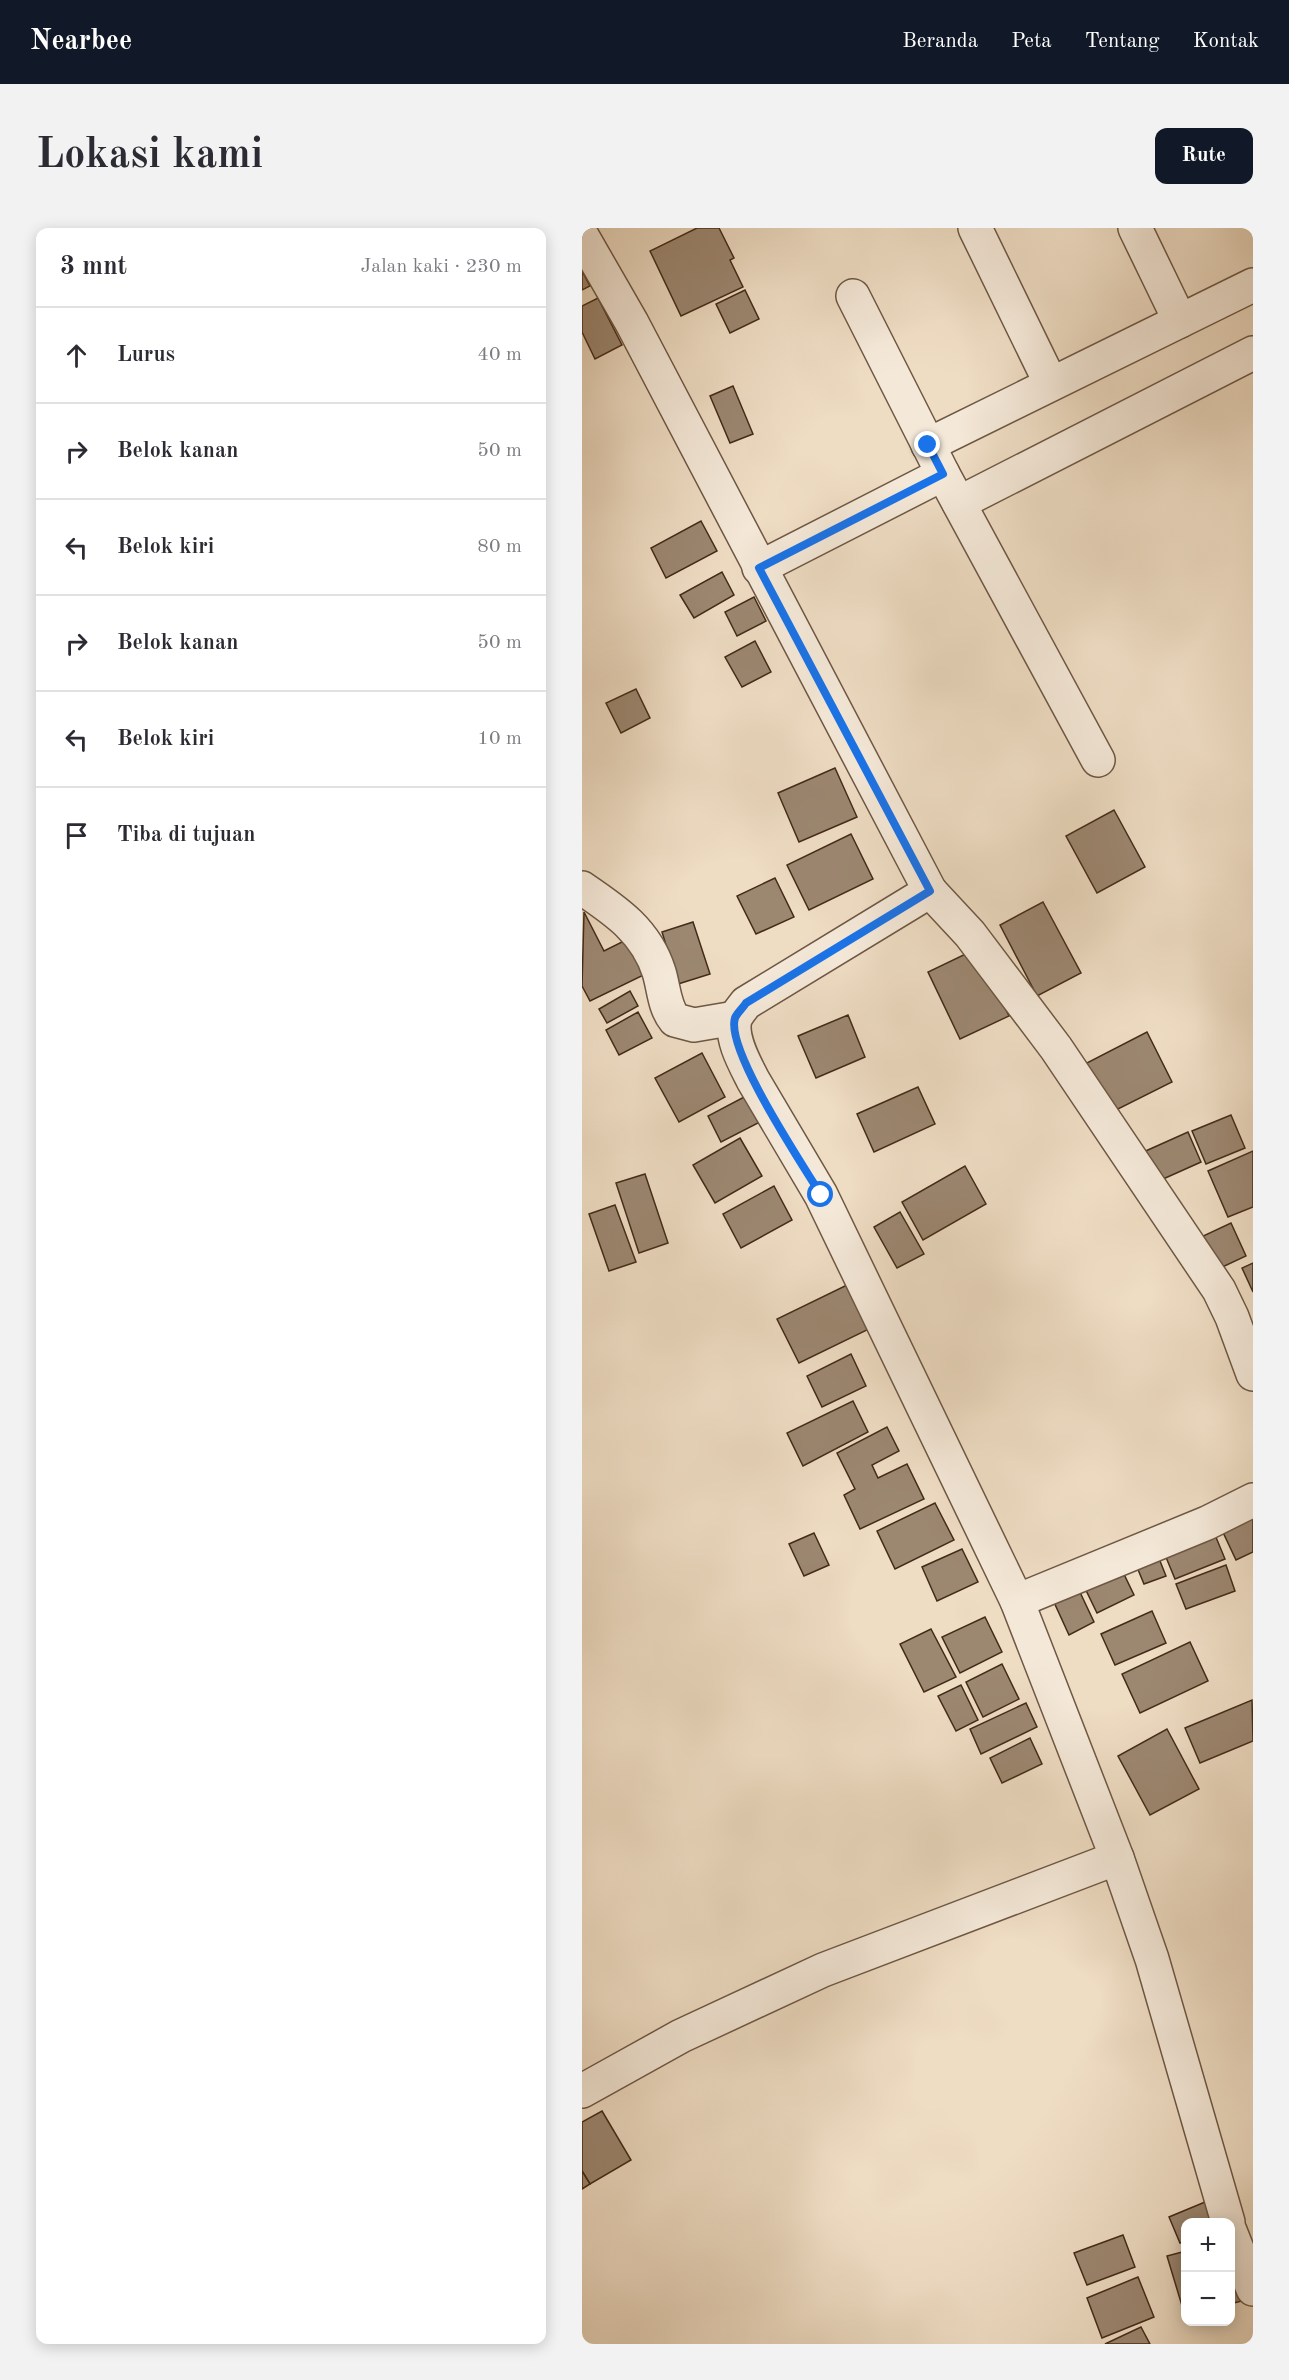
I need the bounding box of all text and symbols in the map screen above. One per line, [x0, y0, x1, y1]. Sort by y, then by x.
text: Nearbee [30, 28, 132, 56]
text: Beranda [902, 31, 978, 52]
text: Peta [1011, 31, 1052, 52]
text: Tentang [1085, 31, 1160, 52]
text: Kontak [1193, 31, 1259, 52]
button: Rute [1155, 128, 1253, 184]
text: Lokasi kami [36, 135, 263, 177]
text: 3 mnt [60, 254, 127, 280]
text: Jalan kaki · 230 m [360, 257, 522, 277]
icon: ahead [60, 339, 93, 372]
text: Lurus [117, 344, 175, 366]
text: 40 m [477, 345, 522, 365]
route end [914, 431, 940, 457]
icon: right [60, 435, 93, 468]
text: Belok kanan [117, 440, 239, 462]
text: 50 m [477, 441, 522, 461]
icon: left [60, 531, 93, 564]
text: Belok kiri [117, 536, 214, 558]
text: 80 m [477, 537, 522, 557]
icon: right [60, 627, 93, 660]
text: Belok kanan [117, 632, 239, 654]
text: 50 m [477, 633, 522, 653]
icon: left [60, 723, 93, 756]
text: Belok kiri [117, 728, 214, 750]
text: 10 m [477, 729, 522, 749]
icon: arrive [60, 819, 93, 852]
text: Tiba di tujuan [117, 824, 255, 846]
route start [807, 1181, 833, 1207]
map controls [1181, 2218, 1235, 2326]
button: + [1181, 2218, 1235, 2272]
button: − [1181, 2272, 1235, 2326]

